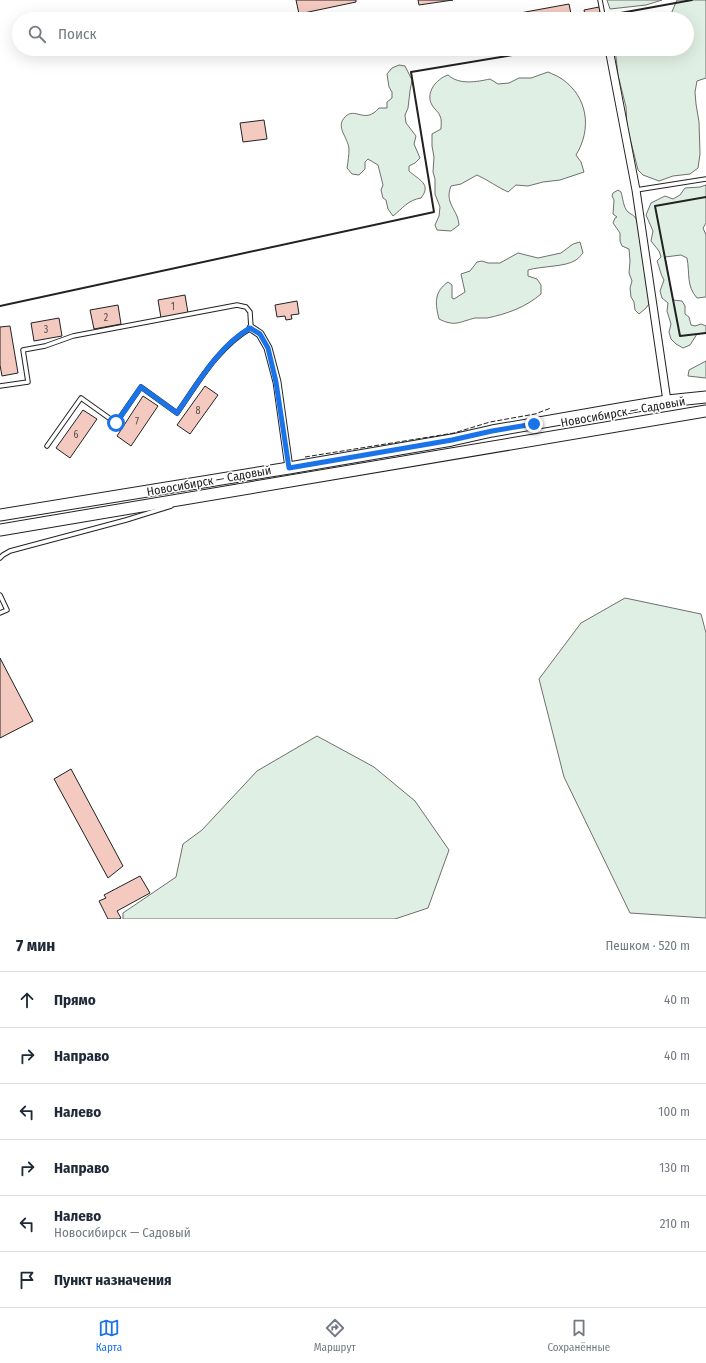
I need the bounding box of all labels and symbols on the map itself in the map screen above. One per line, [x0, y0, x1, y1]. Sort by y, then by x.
house number: 1 [171, 301, 175, 313]
house number: 2 [104, 312, 109, 324]
house number: 3 [44, 324, 49, 336]
street label: Новосибирск — Садовый [560, 394, 686, 430]
house number: 8 [196, 405, 201, 417]
route start [107, 414, 125, 432]
route end [525, 415, 543, 433]
house number: 7 [135, 416, 139, 428]
house number: 6 [74, 429, 79, 441]
street label: Новосибирск — Садовый [146, 463, 272, 499]

